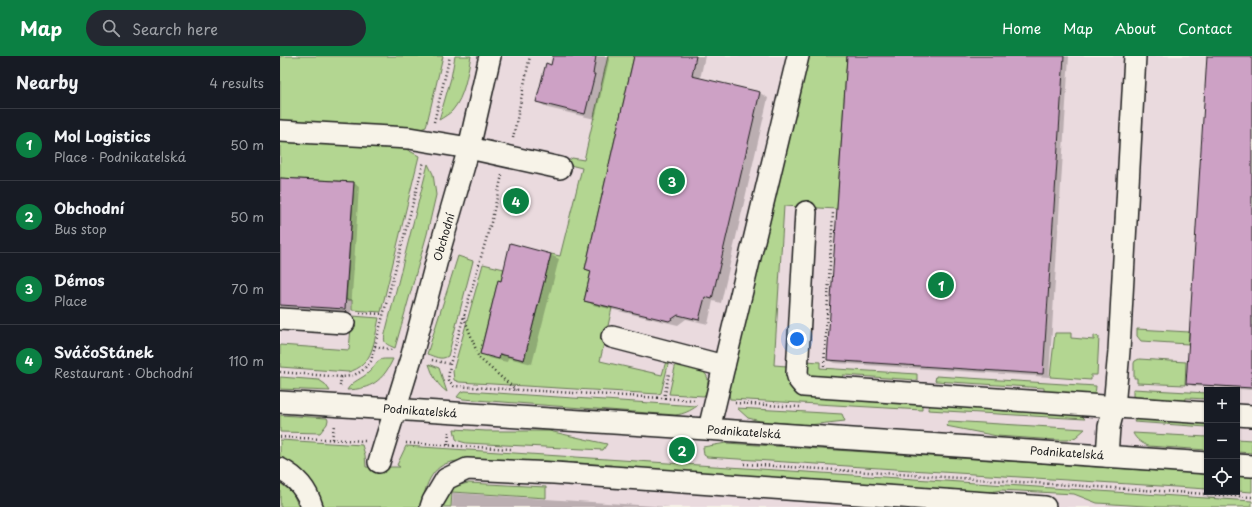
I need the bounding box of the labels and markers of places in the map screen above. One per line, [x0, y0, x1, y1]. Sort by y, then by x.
pin: 3 [659, 166, 685, 196]
pin: 4 [503, 186, 529, 216]
pin: 1 [928, 270, 954, 300]
pin: 2 [669, 435, 695, 465]

